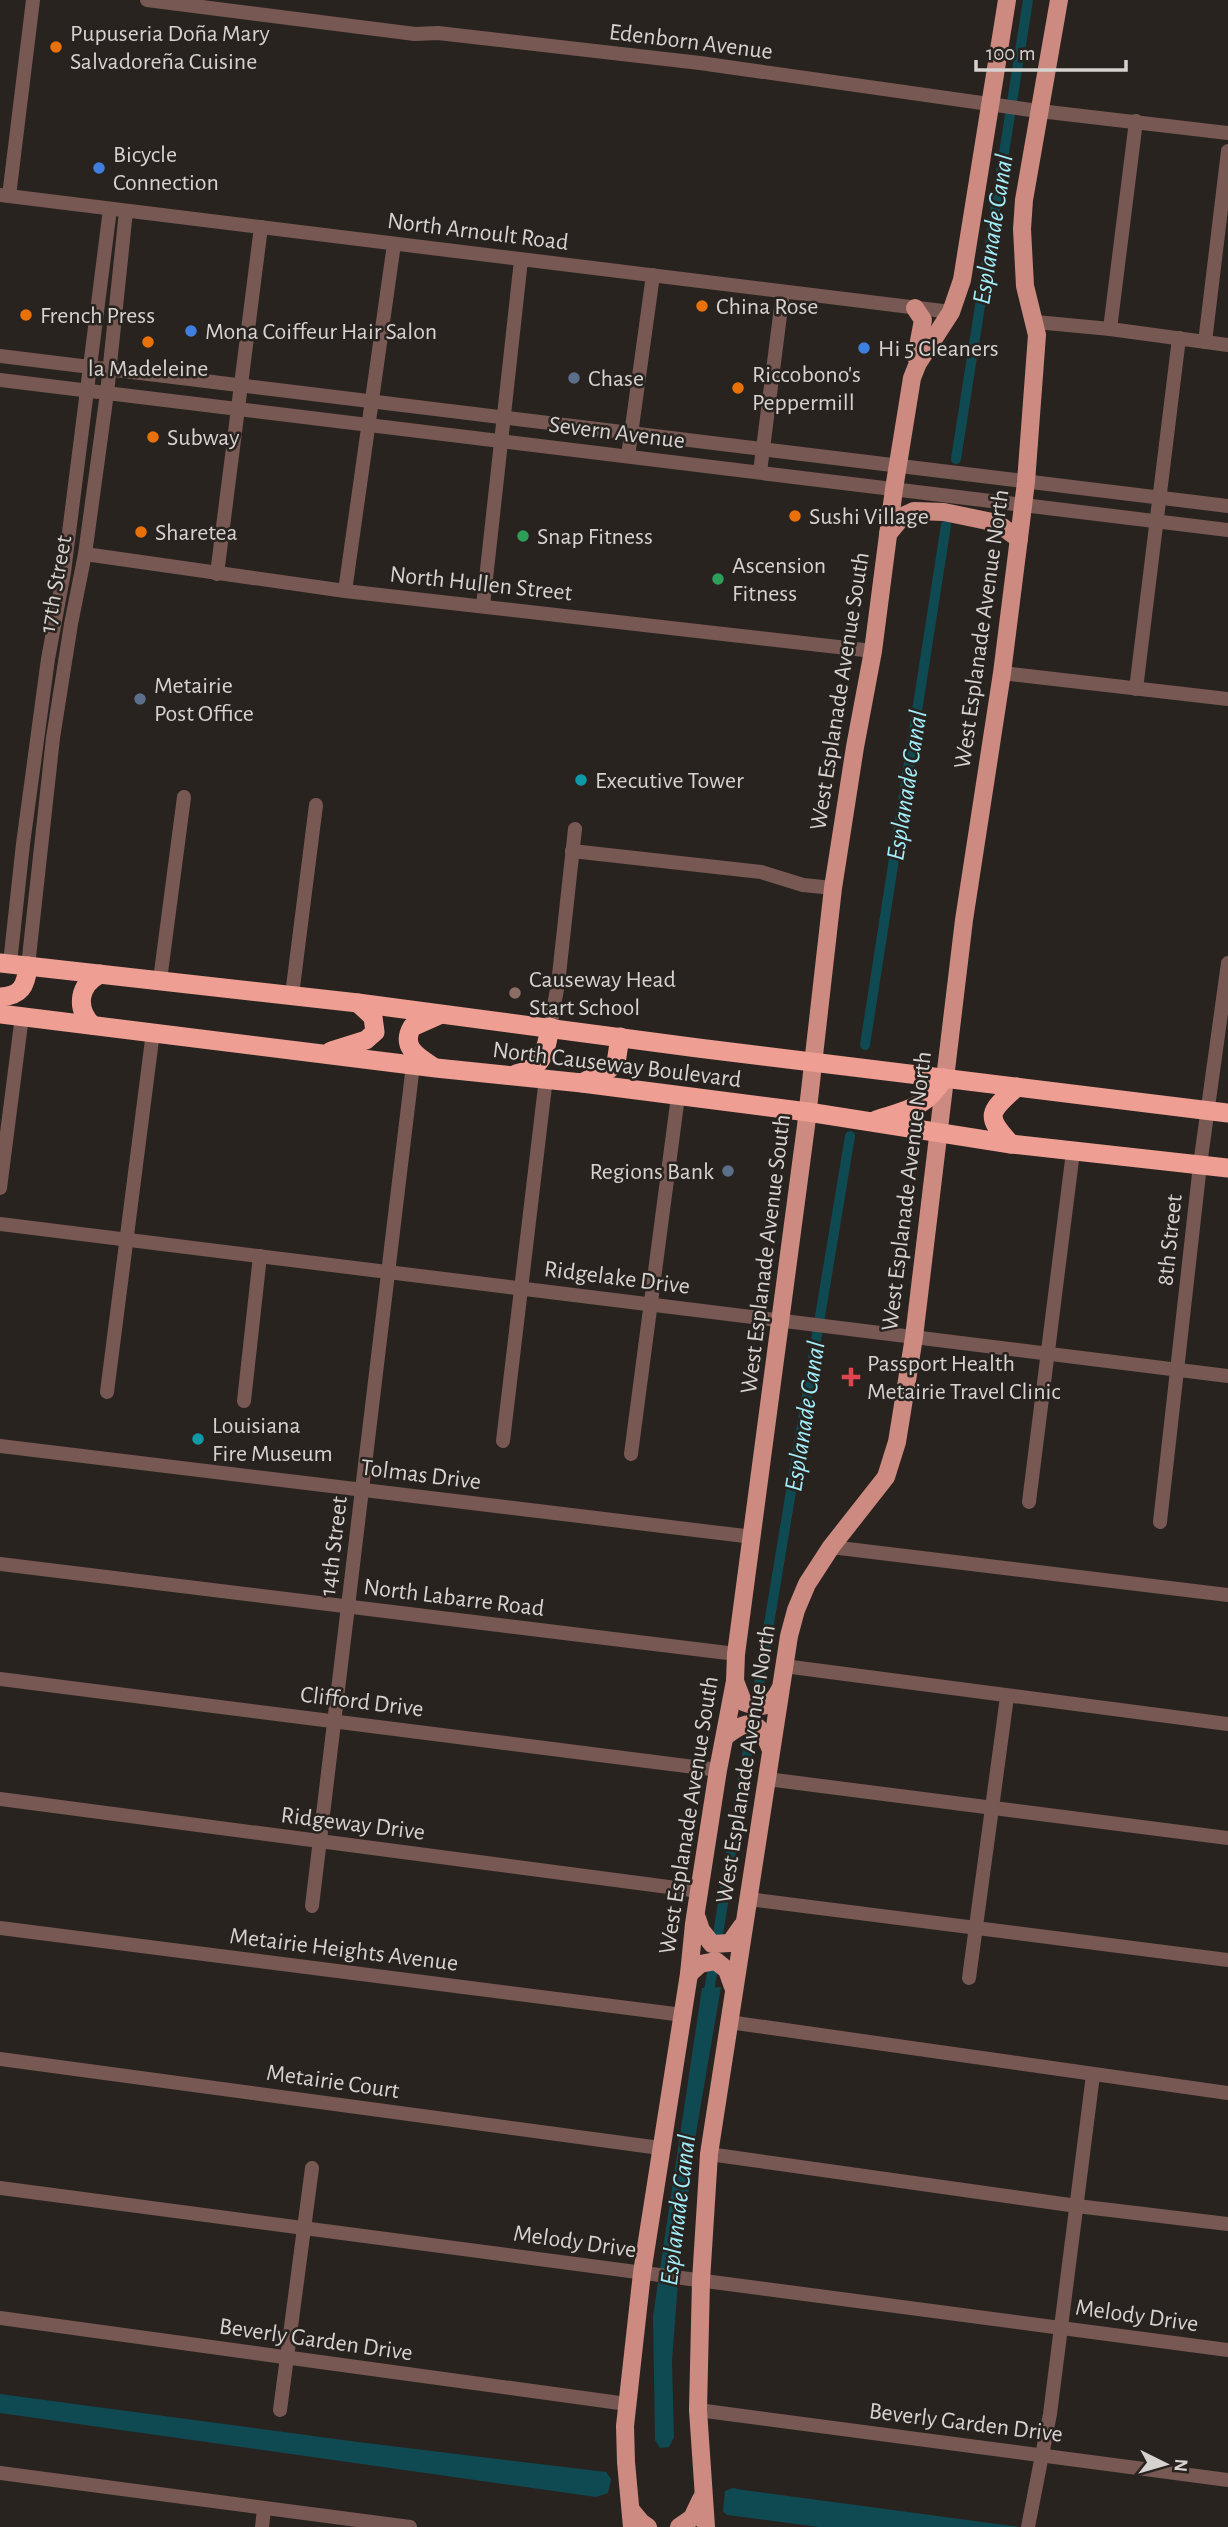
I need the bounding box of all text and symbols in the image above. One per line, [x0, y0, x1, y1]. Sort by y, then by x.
street label: Edenborn Avenue [608, 20, 774, 64]
place label: Pupuseria Doña Mary Salvadoreña Cuisine [70, 22, 270, 74]
scale bar [976, 28, 1126, 72]
marker: Pupuseria Doña Mary Salvadoreña Cuisine [48, 39, 64, 55]
text: 100 m [986, 43, 1036, 64]
place label: Bicycle Connection [113, 143, 219, 195]
water label: Esplanade Canal [968, 152, 1018, 306]
marker: Bicycle Connection [91, 160, 107, 176]
street label: North Arnoult Road [386, 209, 570, 255]
place label: China Rose [716, 295, 818, 319]
marker: China Rose [694, 298, 710, 314]
place label: French Press [40, 304, 155, 328]
marker: French Press [18, 307, 34, 323]
place label: Mona Coiffeur Hair Salon [205, 320, 437, 344]
marker: Mona Coiffeur Hair Salon [183, 323, 199, 339]
marker: la Madeleine [140, 334, 156, 350]
place label: Hi 5 Cleaners [878, 337, 999, 361]
marker: Hi 5 Cleaners [856, 340, 872, 356]
place label: la Madeleine [88, 357, 208, 381]
place label: Riccobono's Peppermill [752, 363, 861, 415]
place label: Chase [588, 367, 644, 391]
marker: Chase [566, 370, 582, 386]
marker: Riccobono's Peppermill [730, 380, 746, 396]
street label: Severn Avenue [547, 413, 686, 453]
place label: Subway [167, 426, 239, 450]
marker: Subway [145, 429, 161, 445]
street label: West Esplanade Avenue North [951, 488, 1013, 770]
place label: Sushi Village [809, 505, 929, 529]
marker: Sushi Village [787, 508, 803, 524]
place label: Sharetea [155, 521, 238, 545]
marker: Sharetea [133, 524, 149, 540]
place label: Snap Fitness [537, 525, 653, 549]
marker: Snap Fitness [515, 528, 531, 544]
street label: 17th Street [36, 533, 76, 635]
street label: West Esplanade Avenue South [806, 550, 874, 832]
place label: Ascension Fitness [732, 554, 826, 606]
street label: North Hullen Street [388, 562, 574, 606]
marker: Ascension Fitness [710, 571, 726, 587]
place label: Metairie Post Office [154, 674, 254, 726]
marker: Metairie Post Office [132, 691, 148, 707]
water label: Esplanade Canal [882, 708, 932, 862]
place label: Executive Tower [595, 769, 744, 793]
marker: Executive Tower [573, 772, 589, 788]
place label: Causeway Head Start School [529, 968, 676, 1020]
marker: Causeway Head Start School [507, 985, 523, 1001]
street label: North Causeway Boulevard [491, 1038, 743, 1092]
street label: West Esplanade Avenue North [878, 1050, 936, 1332]
street label: West Esplanade Avenue South [737, 1113, 795, 1395]
place label: Regions Bank [589, 1160, 714, 1184]
marker: Regions Bank [720, 1163, 736, 1179]
street label: 8th Street [1153, 1193, 1187, 1287]
street label: Ridgelake Drive [543, 1257, 691, 1299]
water label: Esplanade Canal [780, 1339, 830, 1493]
place label: Passport Health Metairie Travel Clinic [867, 1352, 1061, 1404]
marker: Passport Health Metairie Travel Clinic [841, 1367, 861, 1387]
place label: Louisiana Fire Museum [212, 1414, 333, 1466]
marker: Louisiana Fire Museum [190, 1431, 206, 1447]
street label: Tolmas Drive [359, 1456, 482, 1494]
street label: 14th Street [316, 1495, 352, 1597]
street label: North Labarre Road [362, 1575, 546, 1621]
street label: West Esplanade Avenue North [712, 1623, 780, 1905]
street label: West Esplanade Avenue South [655, 1674, 723, 1956]
street label: Clifford Drive [299, 1683, 425, 1721]
street label: Ridgeway Drive [279, 1803, 426, 1845]
street label: Metairie Heights Avenue [228, 1924, 460, 1976]
street label: Metairie Court [265, 2061, 401, 2103]
water label: Esplanade Canal [656, 2133, 700, 2287]
street label: Melody Drive [512, 2221, 638, 2262]
street label: Melody Drive [1074, 2295, 1200, 2336]
street label: Beverly Garden Drive [218, 2315, 414, 2365]
street label: Beverly Garden Drive [868, 2399, 1064, 2447]
north arrow [1130, 2429, 1200, 2499]
text: N [1170, 2458, 1190, 2473]

